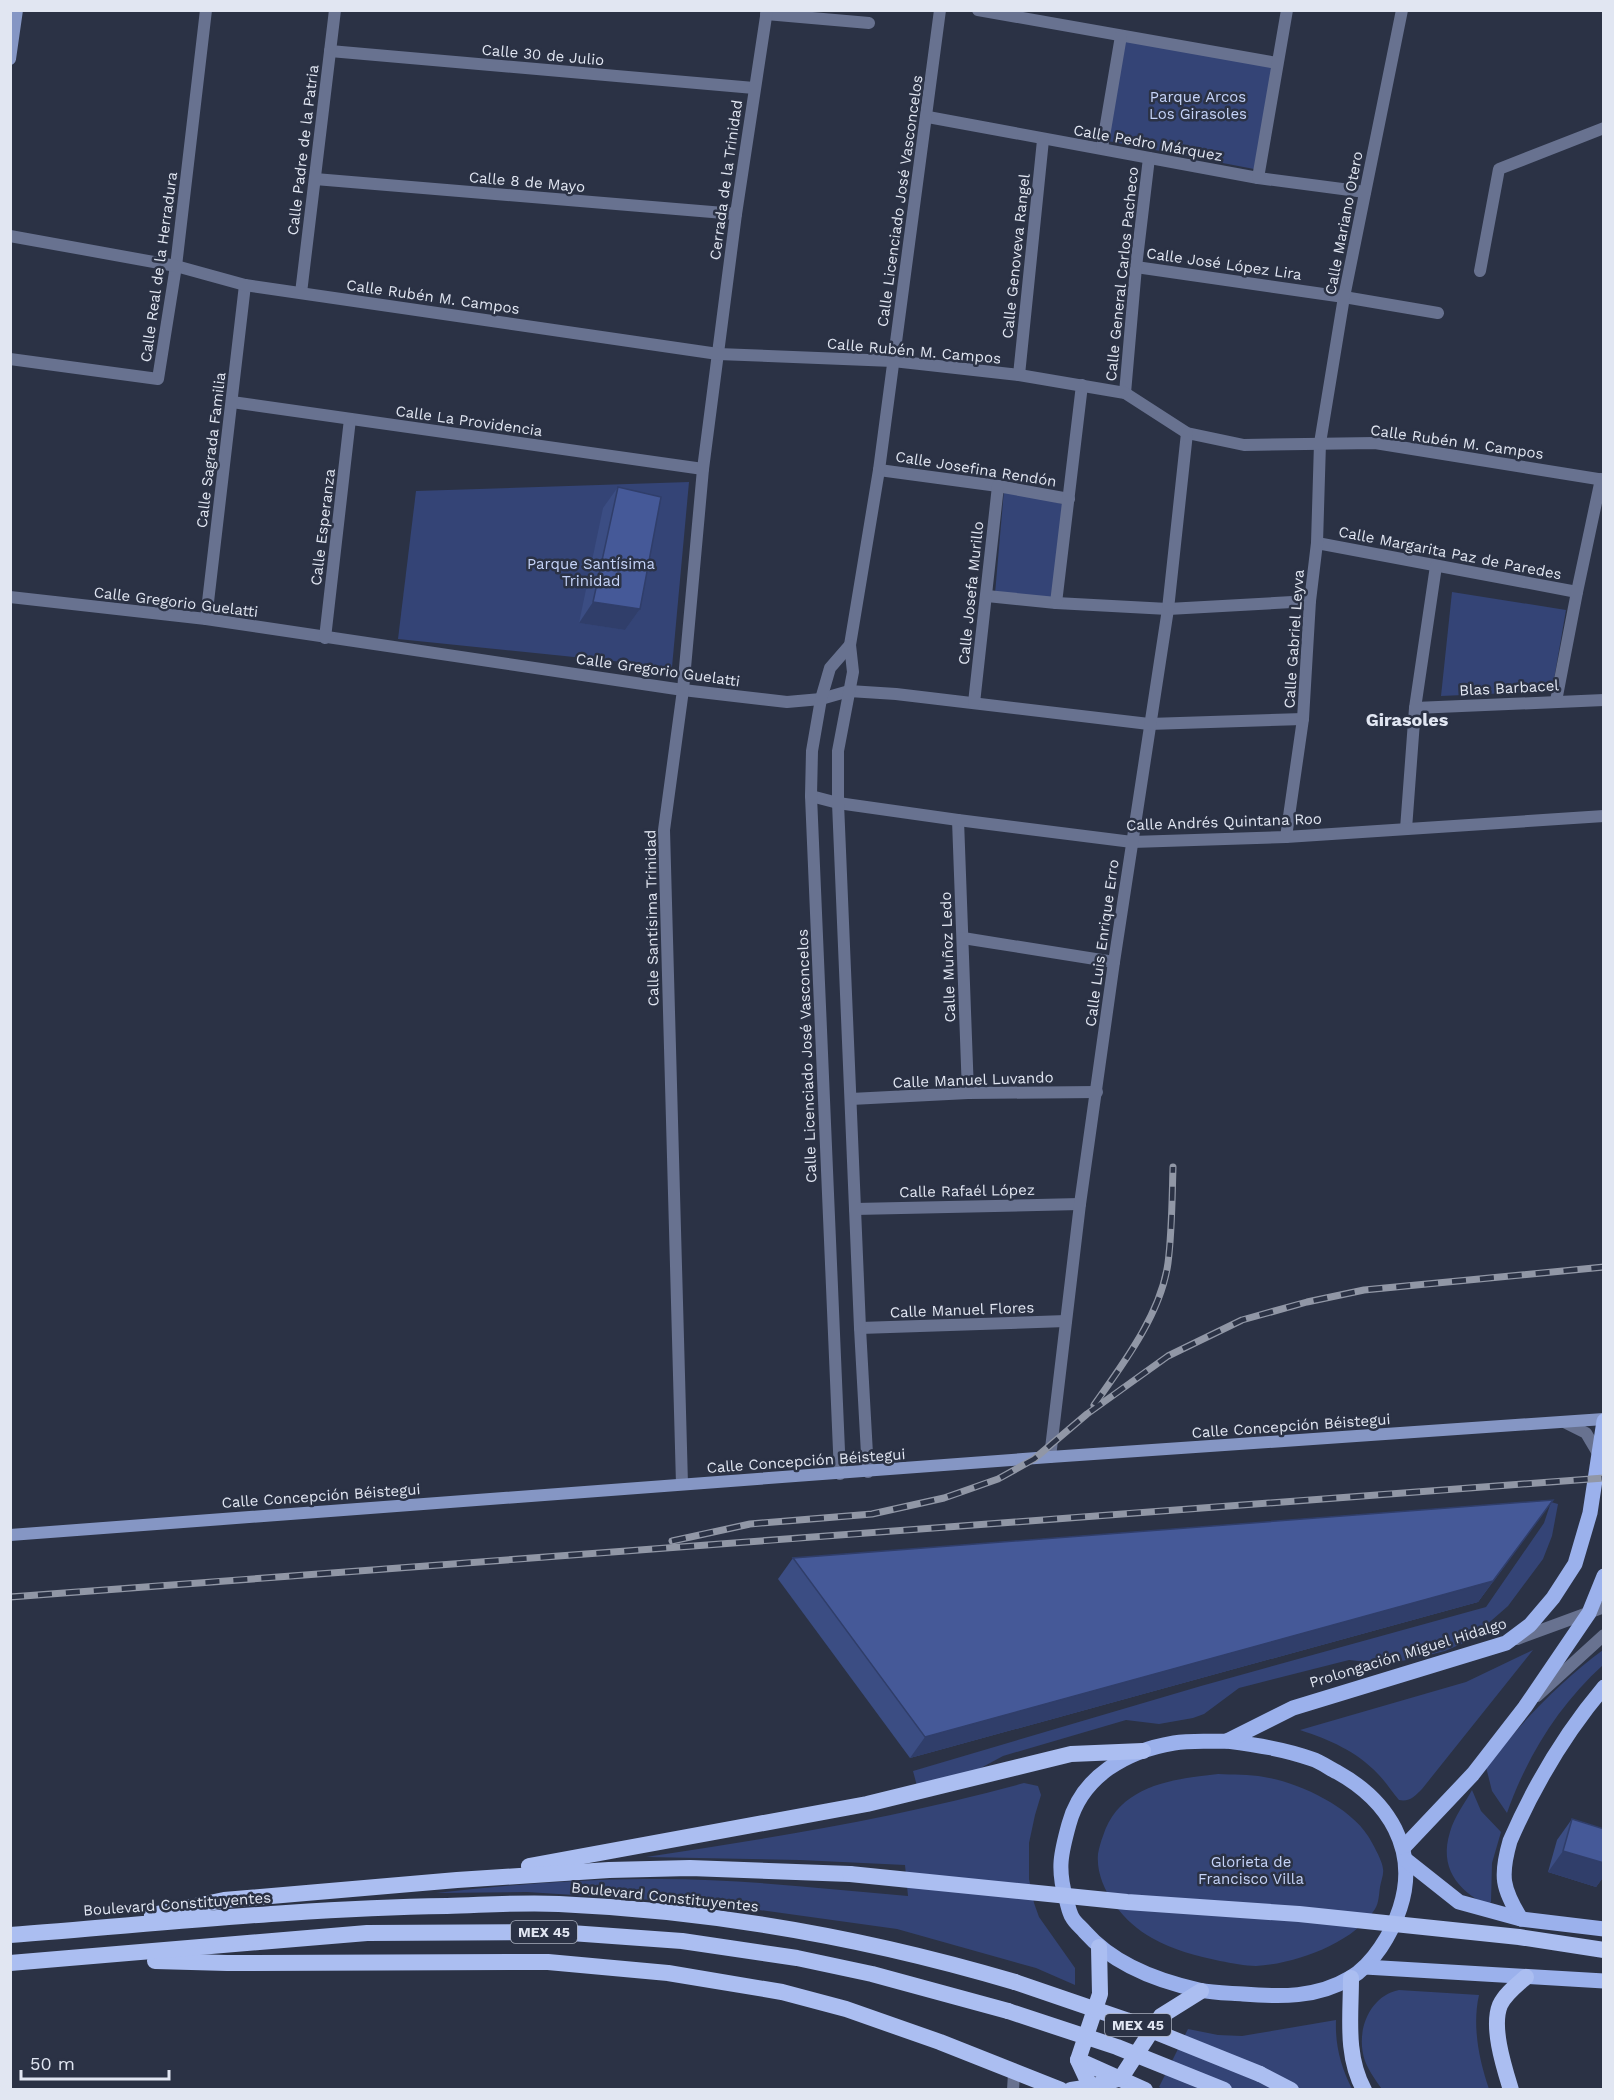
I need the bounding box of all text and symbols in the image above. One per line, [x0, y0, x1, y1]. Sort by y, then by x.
street label: Calle 30 de Julio [481, 41, 605, 69]
street label: Calle Padre de la Patria [284, 63, 322, 236]
street label: Calle Licenciado José Vasconcelos [873, 74, 927, 328]
park label: Parque Arcos Los Girasoles [1149, 88, 1247, 123]
street label: Cerrada de la Trinidad [706, 99, 746, 261]
street label: Calle Pedro Márquez [1072, 121, 1224, 165]
street label: Calle Mariano Otero [1321, 150, 1367, 296]
street label: Calle General Carlos Pacheco [1102, 166, 1142, 382]
street label: Calle 8 de Mayo [468, 168, 586, 196]
street label: Calle Real de la Herradura [137, 170, 181, 363]
street label: Calle Genoveva Rangel [998, 172, 1034, 339]
street label: Calle José López Lira [1145, 244, 1303, 284]
street label: Calle Rubén M. Campos [345, 276, 521, 318]
street label: Calle Rubén M. Campos [826, 334, 1002, 368]
street label: Calle Sagrada Familia [193, 371, 230, 529]
street label: Calle La Providencia [394, 402, 544, 440]
street label: Calle Rubén M. Campos [1369, 421, 1545, 463]
street label: Calle Josefina Rendón [894, 447, 1058, 491]
street label: Calle Esperanza [307, 467, 339, 586]
street label: Calle Josefa Murillo [955, 520, 987, 666]
street label: Calle Margarita Paz de Paredes [1337, 523, 1563, 583]
park label: Parque Santísima Trinidad [527, 555, 656, 590]
street label: Calle Gabriel Leyva [1280, 568, 1308, 709]
street label: Calle Gregorio Guelatti [93, 583, 259, 621]
street label: Calle Gregorio Guelatti [575, 650, 741, 690]
street label: Blas Barbacel [1459, 676, 1560, 700]
district label: Girasoles [1366, 709, 1449, 730]
street label: Calle Andrés Quintana Roo [1126, 810, 1322, 834]
street label: Calle Santísima Trinidad [641, 829, 663, 1007]
street label: Calle Luis Enrique Erro [1081, 858, 1123, 1028]
street label: Calle Muñoz Ledo [937, 891, 959, 1023]
street label: Calle Licenciado José Vasconcelos [794, 929, 820, 1183]
street label: Calle Manuel Luvando [892, 1068, 1054, 1092]
street label: Calle Rafaél López [899, 1181, 1035, 1201]
street label: Calle Manuel Flores [889, 1298, 1035, 1322]
street label: Calle Concepción Béistegui [1191, 1410, 1391, 1442]
street label: Calle Concepción Béistegui [706, 1445, 906, 1477]
street label: Calle Concepción Béistegui [221, 1480, 421, 1512]
street label: Prolongación Miguel Hidalgo [1307, 1614, 1509, 1692]
park label: Glorieta de Francisco Villa [1198, 1853, 1304, 1888]
street label: Boulevard Constituyentes [570, 1878, 760, 1916]
street label: Boulevard Constituyentes [82, 1888, 272, 1920]
road number: MEX 45 [511, 1921, 577, 1943]
road number: MEX 45 [1105, 2014, 1171, 2036]
scale bar [21, 2043, 170, 2081]
text: 50 m [30, 2053, 75, 2074]

